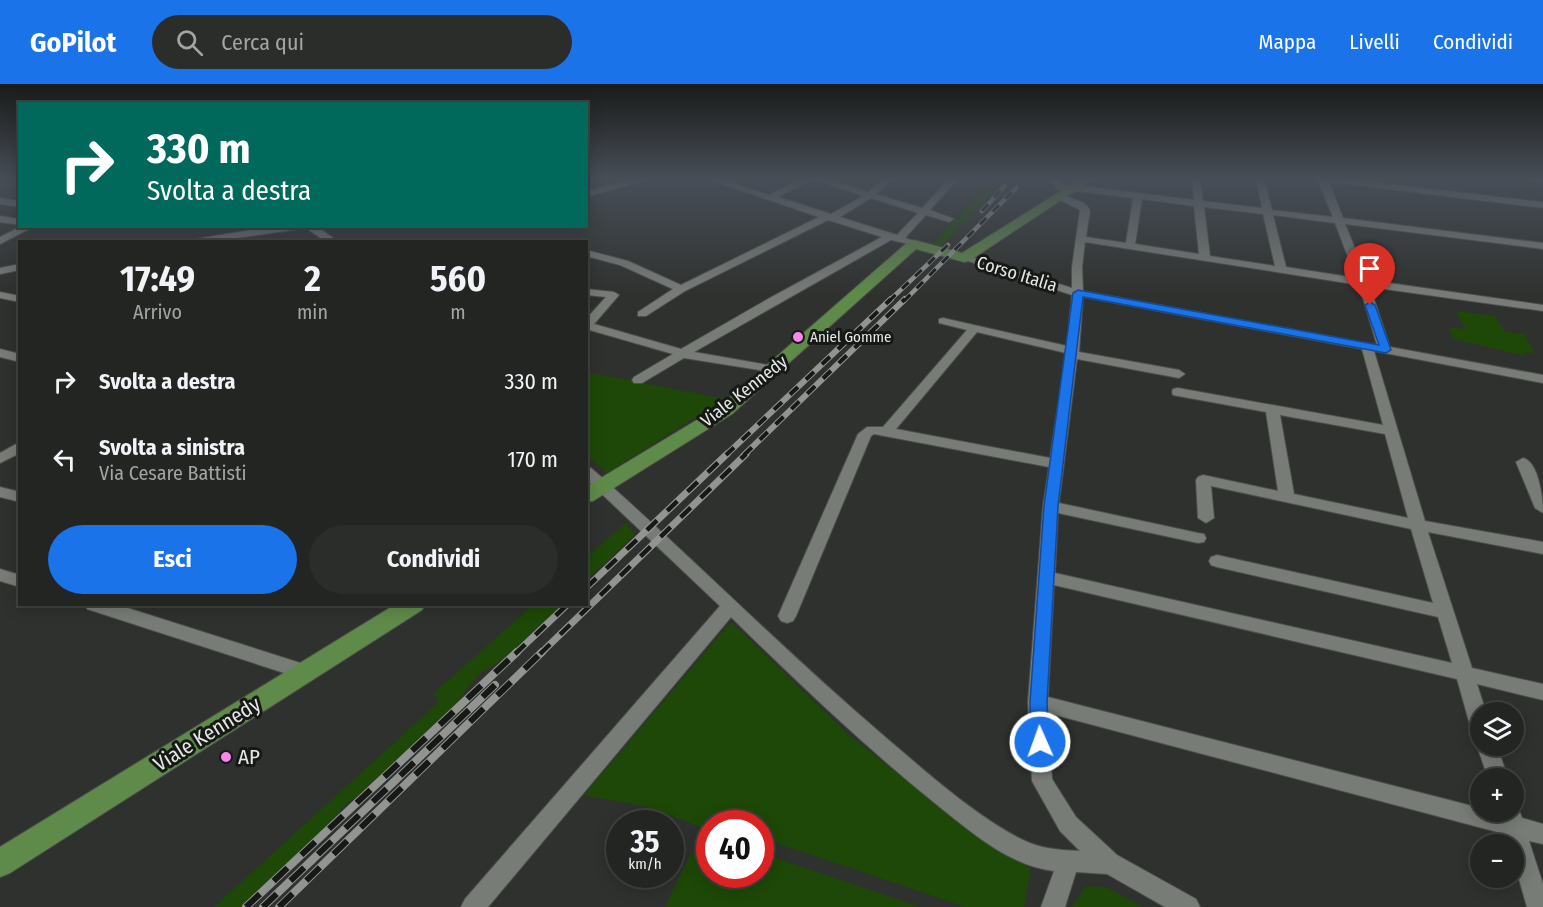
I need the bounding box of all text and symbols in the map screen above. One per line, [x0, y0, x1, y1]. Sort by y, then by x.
search box [152, 15, 572, 69]
text: GoPilot [30, 26, 116, 59]
icon: search [173, 26, 206, 59]
text: Cerca qui [221, 29, 304, 56]
text: Mappa [1259, 29, 1316, 55]
text: Livelli [1349, 29, 1400, 55]
text: Condividi [1433, 29, 1513, 55]
text: 330 m [147, 124, 250, 174]
icon: right [48, 126, 126, 204]
text: Svolta a destra [147, 175, 311, 207]
pin [1344, 243, 1395, 305]
street label: Corso Italia [974, 251, 1060, 297]
icon: arrive [1353, 252, 1386, 285]
text: 17:49 [120, 257, 195, 301]
text: 2 [304, 257, 321, 301]
text: 560 [430, 257, 486, 301]
text: Arrivo [133, 300, 182, 324]
text: min [297, 300, 328, 324]
text: m [450, 300, 466, 324]
place label: Aniel Gomme [810, 328, 891, 346]
marker: Aniel Gomme [791, 330, 805, 344]
street label: Viale Kennedy [696, 350, 792, 432]
icon: right [48, 365, 81, 398]
text: Svolta a destra [99, 368, 236, 395]
text: 330 m [505, 368, 558, 395]
text: Svolta a sinistra [99, 434, 245, 461]
icon: left [48, 443, 81, 476]
text: 170 m [507, 446, 558, 473]
text: Via Cesare Battisti [99, 461, 247, 485]
button: Esci [48, 525, 297, 594]
button: Condividi [309, 525, 558, 594]
street label: Viale Kennedy [149, 691, 266, 777]
map controls [1470, 702, 1524, 888]
button: layers [1470, 702, 1524, 756]
position arrow [1008, 710, 1072, 774]
place label: AP [238, 744, 260, 770]
marker: AP [219, 750, 233, 764]
button: + [1470, 768, 1524, 822]
speed limit sign: 40 [696, 810, 774, 888]
text: 35 [631, 824, 659, 860]
button: − [1470, 834, 1524, 888]
text: km/h [628, 855, 662, 873]

